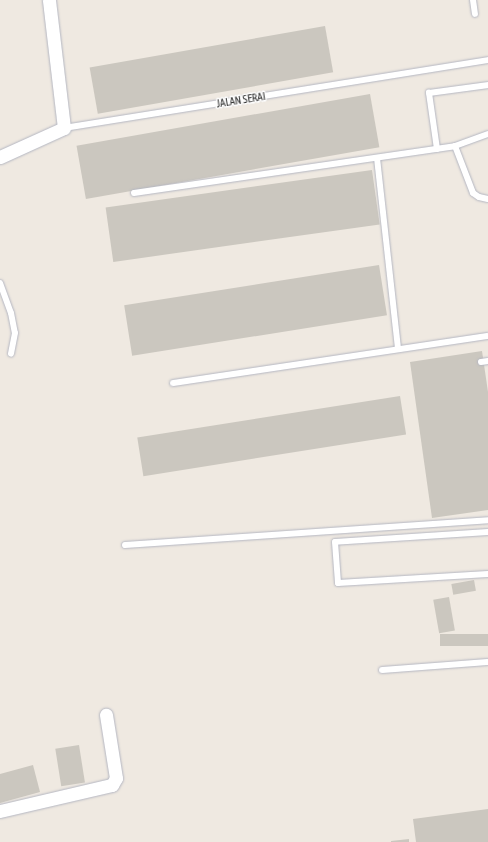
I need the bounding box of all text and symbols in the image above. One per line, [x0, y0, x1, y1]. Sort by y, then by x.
street label: JALAN SERAI [215, 90, 267, 110]

